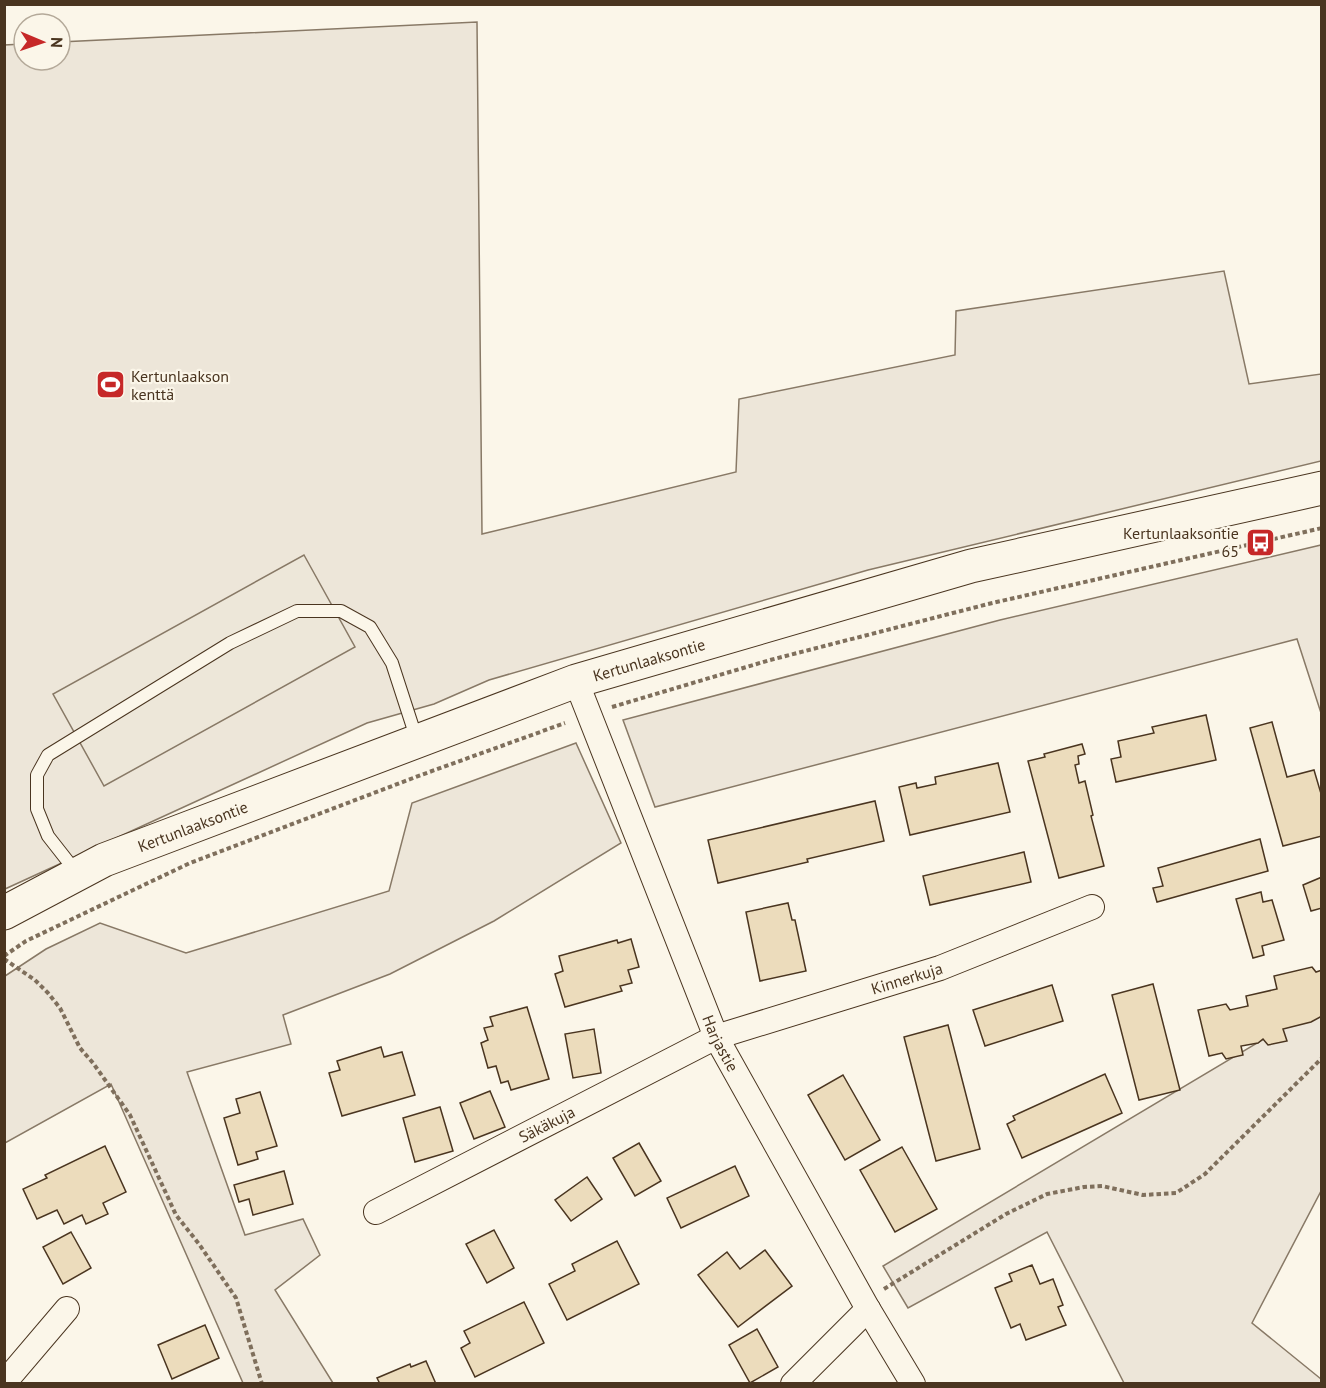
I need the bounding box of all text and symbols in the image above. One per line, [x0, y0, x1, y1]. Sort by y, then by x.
north arrow [12, 12, 72, 72]
text: N [47, 37, 67, 48]
place label: Kertunlaakson kenttä [131, 366, 229, 404]
sports icon: Kertunlaakson kenttä [94, 369, 126, 401]
place label: Kertunlaaksontie 65 [1123, 523, 1239, 561]
bus stop icon: Kertunlaaksontie 65 [1244, 526, 1276, 558]
street label: Kertunlaaksontie [590, 634, 708, 686]
street label: Kertunlaaksontie [135, 796, 250, 856]
street label: Kinnerkuja [869, 958, 945, 999]
street label: Harjastie [698, 1012, 743, 1075]
street label: Säkäkuja [515, 1101, 578, 1147]

